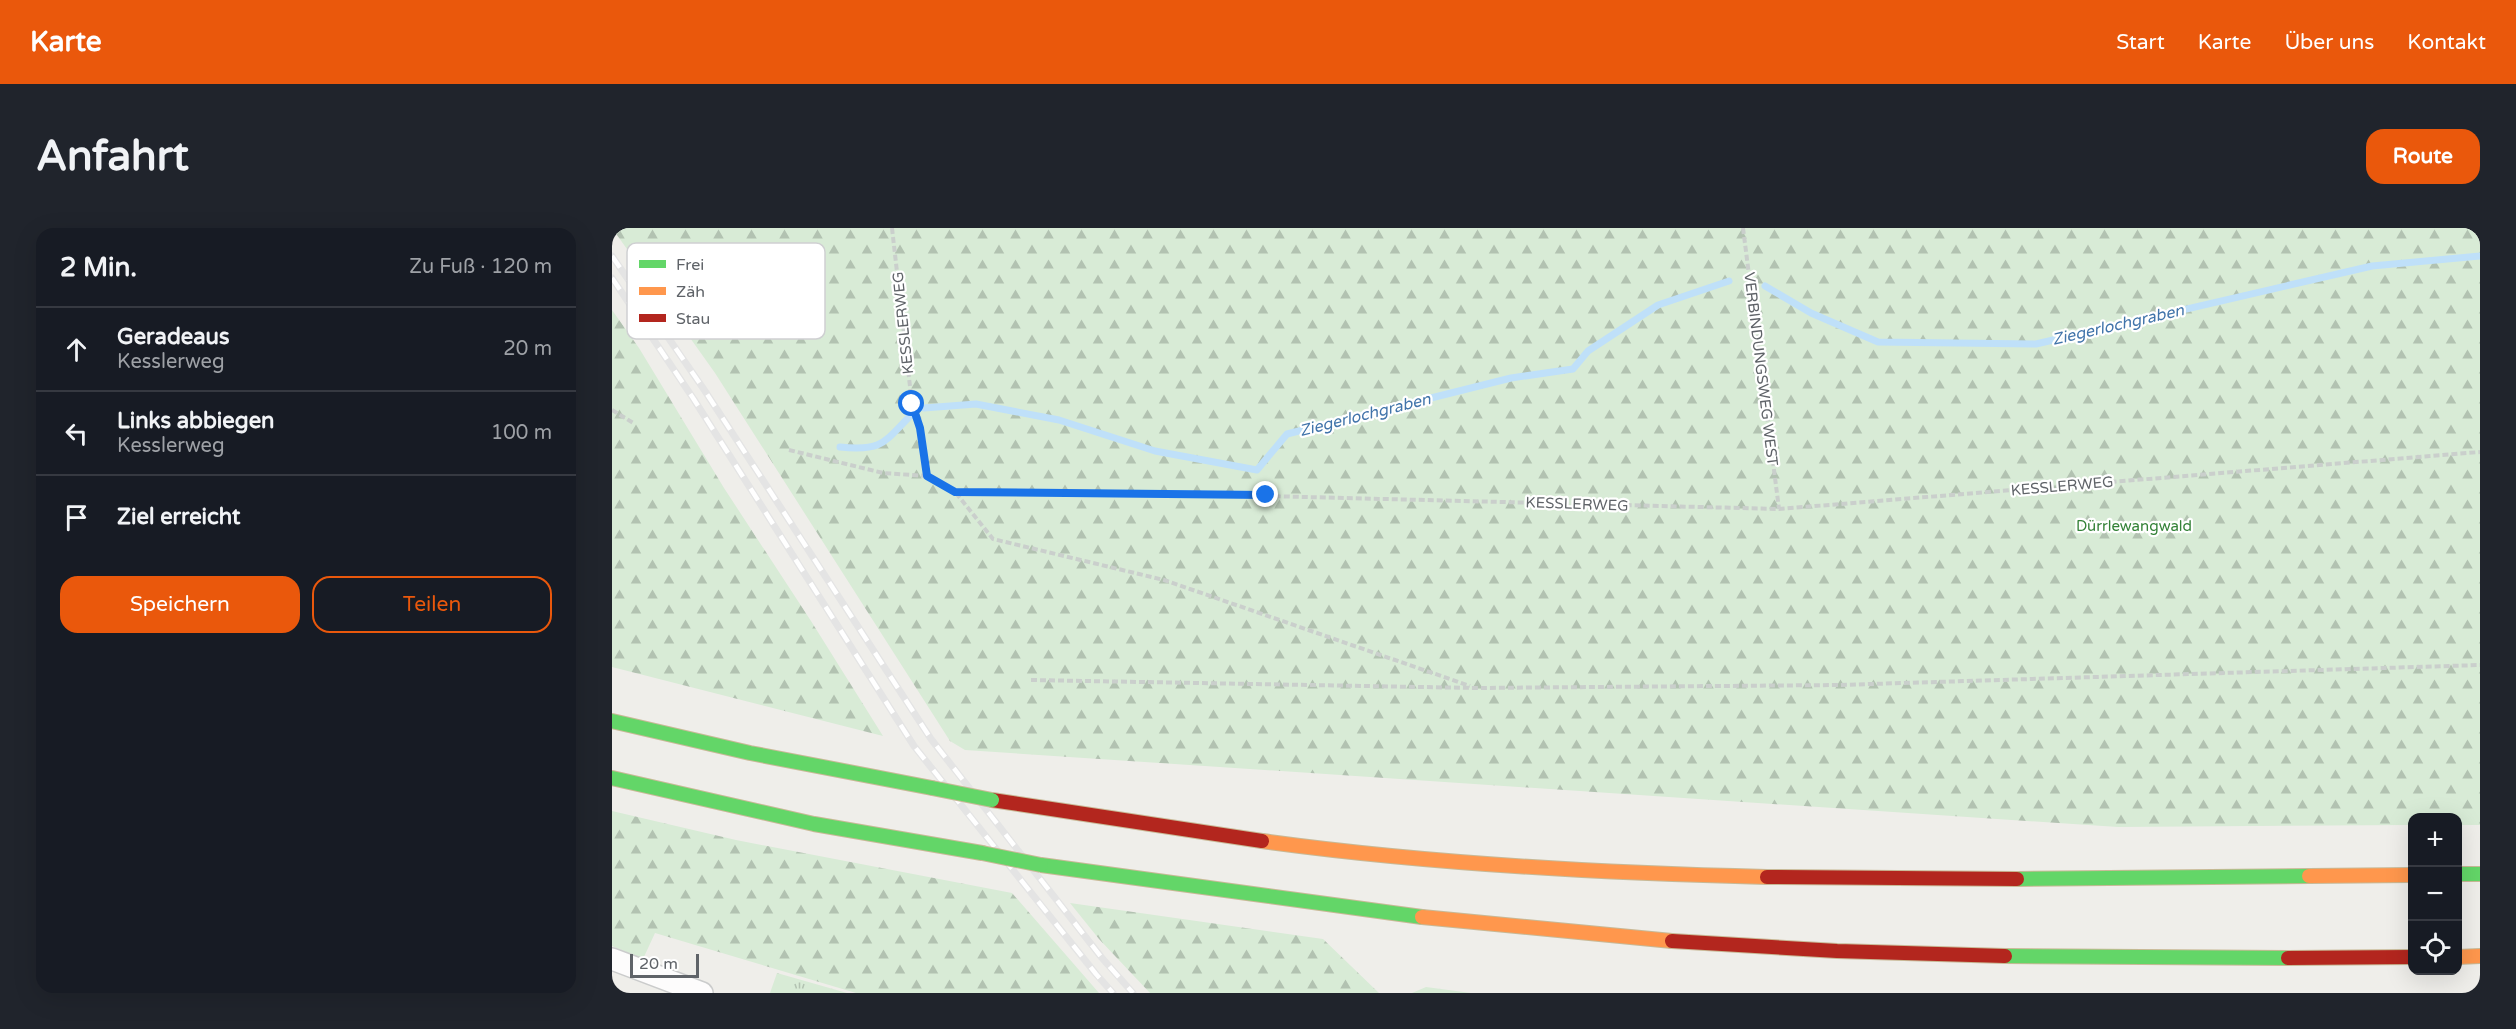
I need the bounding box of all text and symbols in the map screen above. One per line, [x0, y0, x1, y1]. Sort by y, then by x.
text: Karte [30, 25, 102, 59]
text: Start [2116, 30, 2165, 55]
text: Karte [2198, 30, 2251, 55]
text: Über uns [2284, 30, 2374, 55]
text: Kontakt [2407, 30, 2486, 55]
button: Route [2366, 129, 2480, 184]
text: Anfahrt [36, 131, 189, 182]
legend [627, 243, 825, 339]
text: 2 Min. [60, 252, 137, 283]
text: Zu Fuß · 120 m [409, 255, 552, 279]
text: Frei [676, 255, 704, 275]
street label: KESSLERWEG [889, 271, 917, 375]
street label: VERBINDUNGSWEG WEST [1740, 271, 1782, 467]
text: Zäh [676, 282, 705, 302]
water label: Ziegerlochgraben [2050, 300, 2187, 350]
text: Stau [676, 309, 710, 329]
text: Geradeaus [117, 324, 229, 350]
icon: ahead [60, 333, 93, 366]
text: 20 m [503, 337, 552, 361]
text: Kesslerweg [117, 350, 225, 374]
water label: Ziegerlochgraben [1297, 389, 1434, 441]
route start [898, 390, 924, 416]
text: Links abbiegen [117, 408, 275, 434]
icon: left [60, 417, 93, 450]
text: 100 m [491, 421, 552, 445]
text: Kesslerweg [117, 434, 225, 458]
street label: KESSLERWEG [2010, 473, 2114, 499]
route end [1252, 481, 1278, 507]
street label: KESSLERWEG [1525, 493, 1629, 515]
icon: arrive [60, 501, 93, 534]
text: Ziel erreicht [117, 504, 240, 530]
park label: Dürrlewangwald [2076, 517, 2192, 535]
button: Speichern [60, 576, 300, 633]
button: Teilen [312, 576, 552, 633]
map controls [2408, 813, 2462, 975]
button: + [2408, 813, 2462, 867]
button: − [2408, 867, 2462, 921]
button: locate [2408, 921, 2462, 975]
scale bar [630, 951, 699, 978]
text: 20 m [639, 954, 678, 974]

